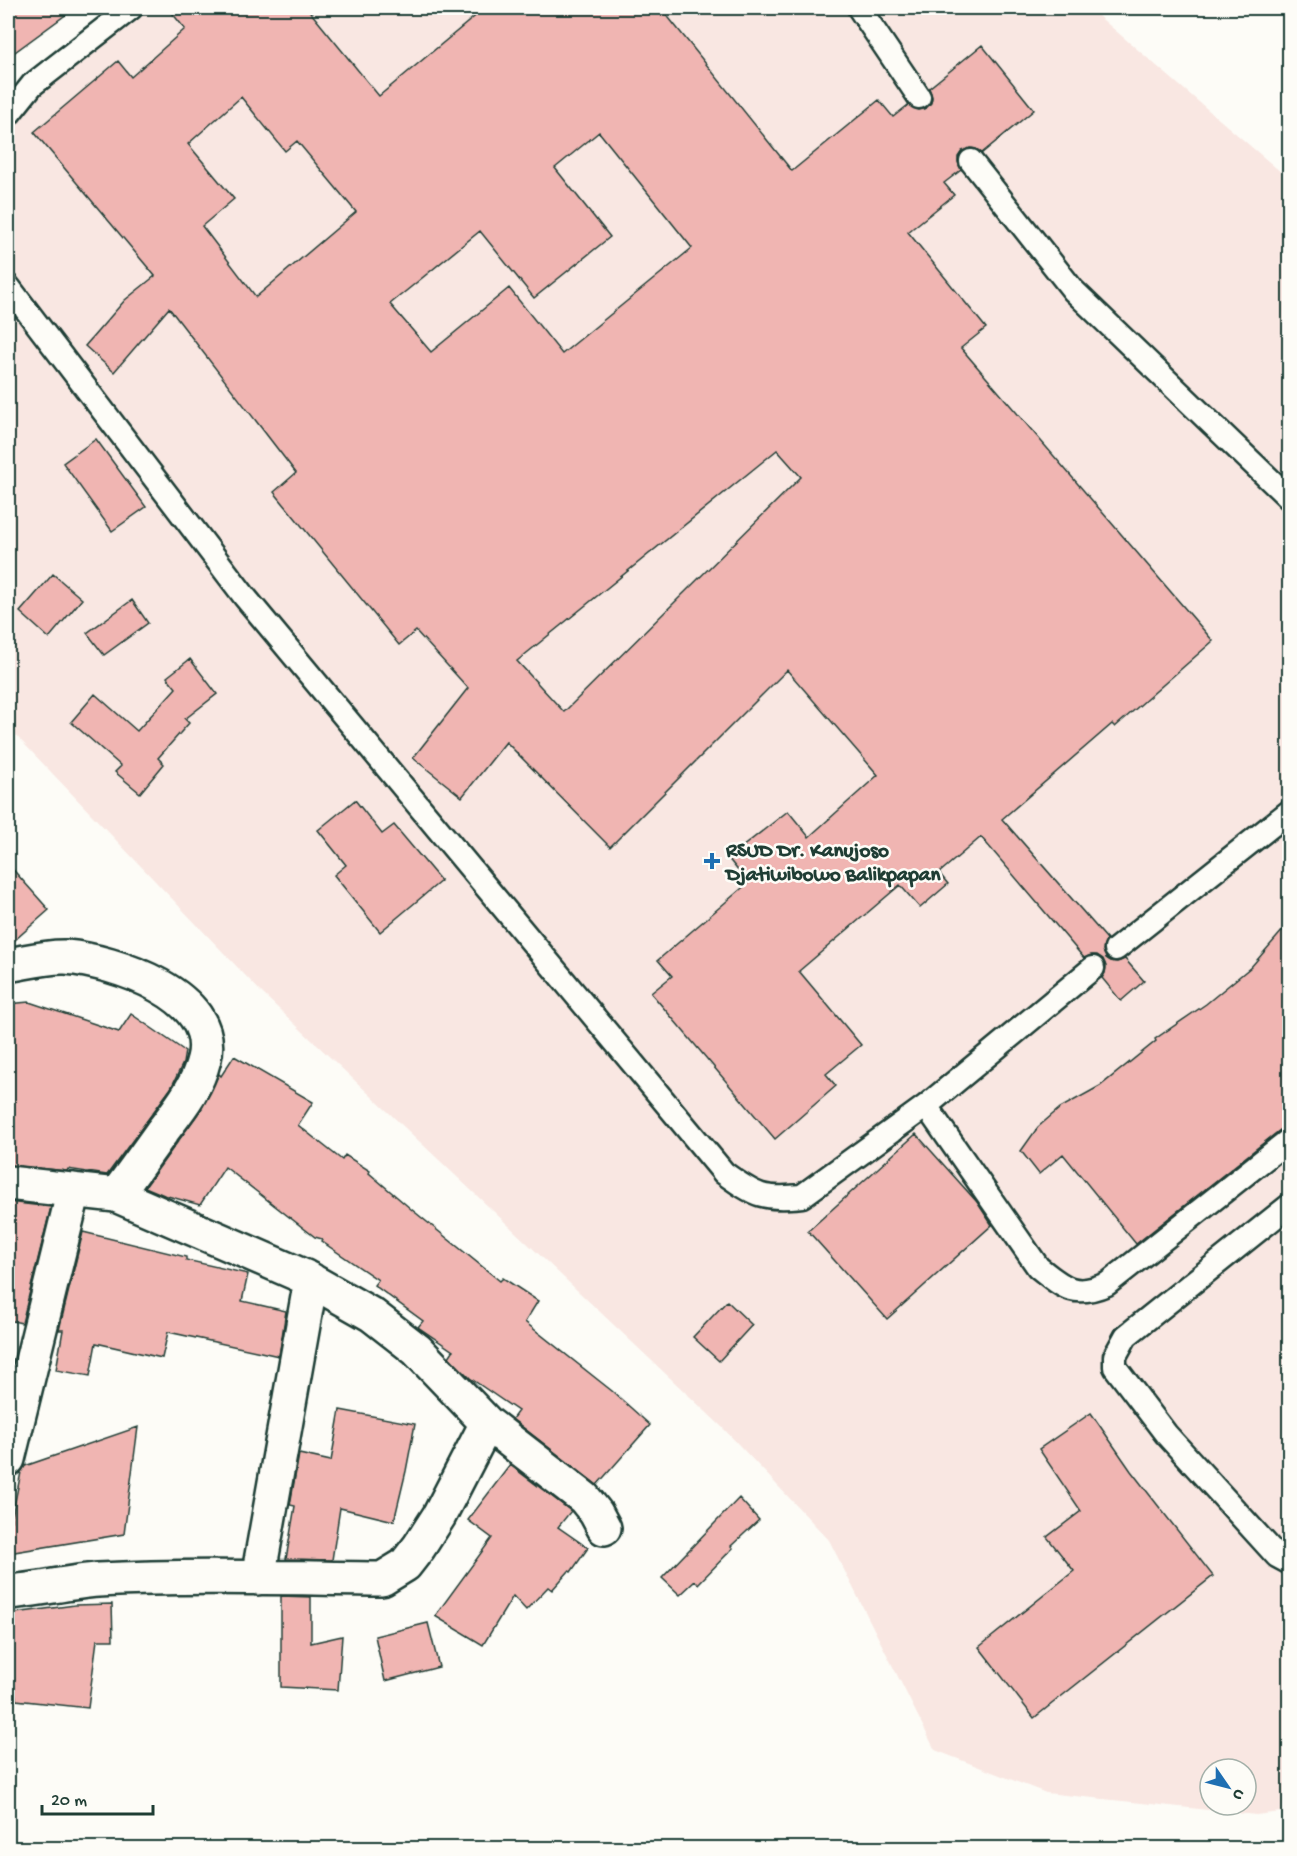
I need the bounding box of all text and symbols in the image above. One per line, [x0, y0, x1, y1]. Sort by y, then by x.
place label: RSUD Dr. Kanujoso Djatiwibowo Balikpapan [724, 840, 941, 889]
marker: RSUD Dr. Kanujoso Djatiwibowo Balikpapan [703, 852, 721, 870]
north arrow [1198, 1757, 1258, 1817]
scale bar [42, 1778, 153, 1816]
text: U [1227, 1784, 1248, 1803]
text: 20 m [51, 1791, 87, 1812]

